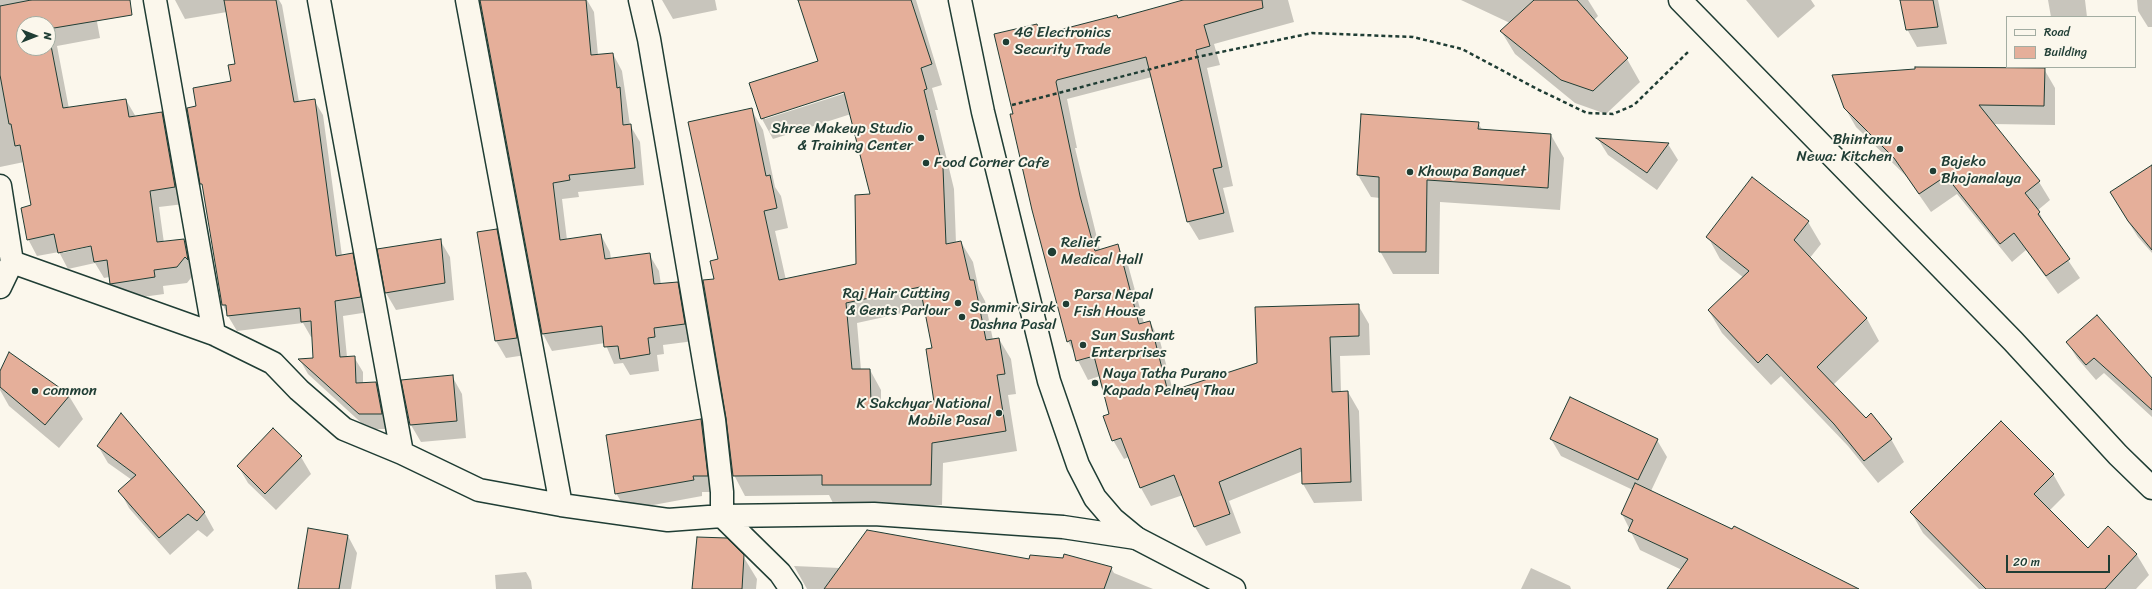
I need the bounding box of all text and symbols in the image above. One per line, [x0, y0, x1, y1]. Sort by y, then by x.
north arrow [16, 16, 56, 56]
legend [2006, 16, 2136, 68]
text: Road [2044, 21, 2070, 43]
place label: 4G Electronics Security Trade [1014, 24, 1111, 59]
text: N [38, 32, 57, 40]
marker: 4G Electronics Security Trade [1001, 37, 1011, 47]
text: Building [2044, 41, 2087, 63]
place label: Shree Makeup Studio & Training Center [771, 120, 913, 155]
place label: Bhintanu Newa: Kitchen [1797, 131, 1892, 166]
marker: Shree Makeup Studio & Training Center [916, 133, 926, 143]
marker: Bhintanu Newa: Kitchen [1895, 144, 1905, 154]
place label: Bajeko Bhojanalaya [1941, 153, 2021, 188]
place label: Food Corner Cafe [934, 154, 1049, 172]
marker: Food Corner Cafe [921, 158, 931, 168]
place label: Khowpa Banquet [1418, 163, 1526, 181]
marker: Bajeko Bhojanalaya [1928, 166, 1938, 176]
marker: Khowpa Banquet [1405, 167, 1415, 177]
place label: Relief Medical Hall [1061, 234, 1143, 269]
marker: Relief Medical Hall [1046, 246, 1058, 258]
place label: Raj Hair Cutting & Gents Parlour [843, 285, 950, 320]
place label: Parsa Nepal Fish House [1074, 286, 1153, 321]
marker: Raj Hair Cutting & Gents Parlour [953, 298, 963, 308]
place label: Sanmir Sirak Dashna Pasal [970, 299, 1056, 334]
marker: Parsa Nepal Fish House [1061, 299, 1071, 309]
marker: Sanmir Sirak Dashna Pasal [957, 312, 967, 322]
place label: Sun Sushant Enterprises [1091, 327, 1175, 362]
marker: Sun Sushant Enterprises [1078, 340, 1088, 350]
place label: Naya Tatha Purano Kapada Pelney Thau [1103, 365, 1235, 400]
marker: Naya Tatha Purano Kapada Pelney Thau [1090, 378, 1100, 388]
place label: common [43, 382, 97, 400]
marker: common [30, 386, 40, 396]
place label: K Sakchyar National Mobile Pasal [856, 395, 991, 430]
marker: K Sakchyar National Mobile Pasal [994, 408, 1004, 418]
scale bar [2008, 547, 2112, 573]
text: 20 m [2013, 551, 2040, 573]

